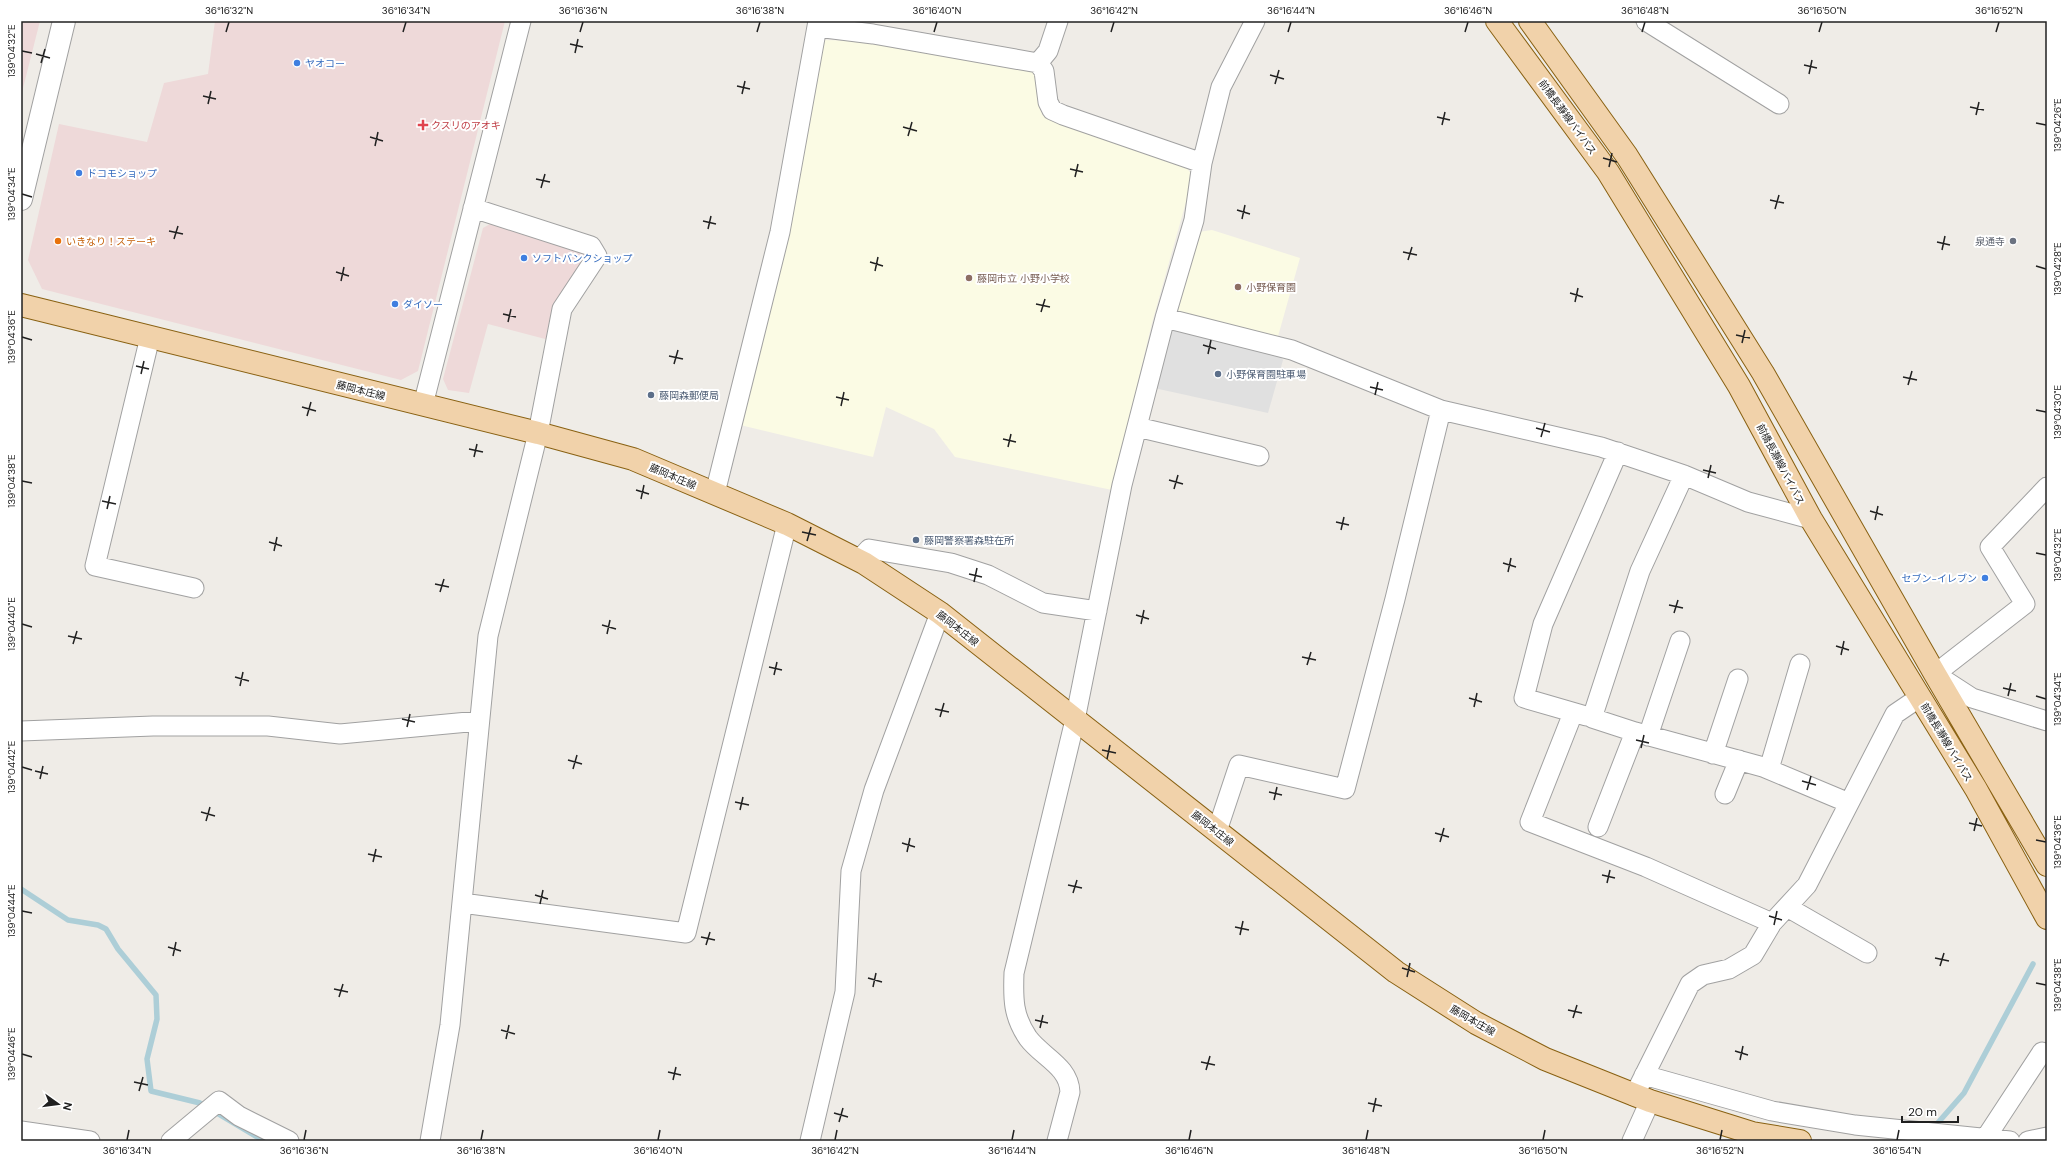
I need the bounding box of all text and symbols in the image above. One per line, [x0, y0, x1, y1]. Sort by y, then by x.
text: 36°16'32"N [205, 4, 253, 17]
text: 36°16'34"N [382, 4, 430, 17]
text: 36°16'36"N [559, 4, 607, 17]
text: 36°16'38"N [736, 4, 784, 17]
text: 36°16'40"N [913, 4, 961, 17]
text: 36°16'42"N [1090, 4, 1138, 17]
text: 36°16'44"N [1267, 4, 1315, 17]
text: 36°16'46"N [1444, 4, 1492, 17]
text: 36°16'48"N [1621, 4, 1669, 17]
text: 36°16'50"N [1797, 4, 1847, 17]
text: 36°16'52"N [1975, 4, 2023, 17]
text: 139°04'32"E [5, 24, 18, 78]
place label: ヤオコー [305, 57, 345, 70]
marker: ヤオコー [292, 58, 302, 68]
street label: 前橋長瀞線バイパス [1536, 77, 1599, 157]
text: 139°04'26"E [2051, 98, 2064, 152]
place label: クスリのアオキ [431, 119, 501, 132]
marker: クスリのアオキ [418, 120, 428, 130]
text: 139°04'34"E [5, 167, 18, 221]
place label: ドコモショップ [87, 167, 157, 180]
marker: ドコモショップ [74, 168, 84, 178]
place label: いきなり！ステーキ [66, 235, 156, 248]
place label: 泉通寺 [1975, 235, 2005, 248]
marker: いきなり！ステーキ [53, 236, 63, 246]
marker: 泉通寺 [2008, 236, 2018, 246]
text: 139°04'28"E [2051, 242, 2064, 296]
place label: ソフトバンクショップ [532, 252, 633, 265]
marker: ソフトバンクショップ [519, 253, 529, 263]
place label: 藤岡市立 小野小学校 [977, 272, 1070, 285]
marker: 藤岡市立 小野小学校 [964, 273, 974, 283]
place label: 小野保育園 [1246, 281, 1296, 294]
marker: 小野保育園 [1233, 282, 1243, 292]
place label: ダイソー [403, 298, 443, 311]
marker: ダイソー [390, 299, 400, 309]
text: 139°04'36"E [5, 310, 18, 364]
place label: 小野保育園駐車場 [1226, 368, 1306, 381]
marker: 小野保育園駐車場 [1213, 369, 1223, 379]
street label: 藤岡本庄線 [335, 378, 387, 403]
text: 139°04'30"E [2051, 385, 2064, 439]
place label: 藤岡森郵便局 [659, 389, 719, 402]
marker: 藤岡森郵便局 [646, 390, 656, 400]
street label: 前橋長瀞線バイパス [1754, 422, 1807, 507]
text: 139°04'38"E [5, 454, 18, 508]
street label: 藤岡本庄線 [647, 461, 698, 492]
text: 139°04'32"E [2051, 528, 2064, 582]
place label: 藤岡警察署森駐在所 [924, 534, 1014, 547]
marker: 藤岡警察署森駐在所 [911, 535, 921, 545]
place label: セブン-イレブン [1902, 572, 1977, 585]
marker: セブン-イレブン [1980, 573, 1990, 583]
text: 139°04'40"E [5, 597, 18, 651]
street label: 藤岡本庄線 [934, 608, 981, 649]
text: 139°04'34"E [2051, 672, 2064, 726]
street label: 前橋長瀞線バイパス [1918, 700, 1975, 784]
text: 139°04'42"E [5, 740, 18, 793]
street label: 藤岡本庄線 [1189, 808, 1236, 849]
text: 139°04'36"E [2051, 815, 2064, 869]
text: 139°04'44"E [5, 884, 18, 938]
text: 139°04'38"E [2051, 958, 2064, 1012]
street label: 藤岡本庄線 [1448, 1002, 1498, 1039]
text: 139°04'46"E [5, 1027, 18, 1081]
north arrow [38, 1084, 78, 1124]
scale bar [1902, 1098, 1958, 1124]
text: N [60, 1101, 75, 1112]
text: 20 m [1908, 1104, 1937, 1120]
text: 36°16'34"N [103, 1144, 151, 1157]
text: 36°16'36"N [280, 1144, 328, 1157]
text: 36°16'38"N [457, 1144, 505, 1157]
text: 36°16'40"N [634, 1144, 682, 1157]
text: 36°16'42"N [811, 1144, 859, 1157]
text: 36°16'44"N [988, 1144, 1036, 1157]
text: 36°16'46"N [1165, 1144, 1213, 1157]
text: 36°16'48"N [1342, 1144, 1390, 1157]
text: 36°16'50"N [1518, 1144, 1568, 1157]
text: 36°16'52"N [1696, 1144, 1744, 1157]
text: 36°16'54"N [1873, 1144, 1921, 1157]

